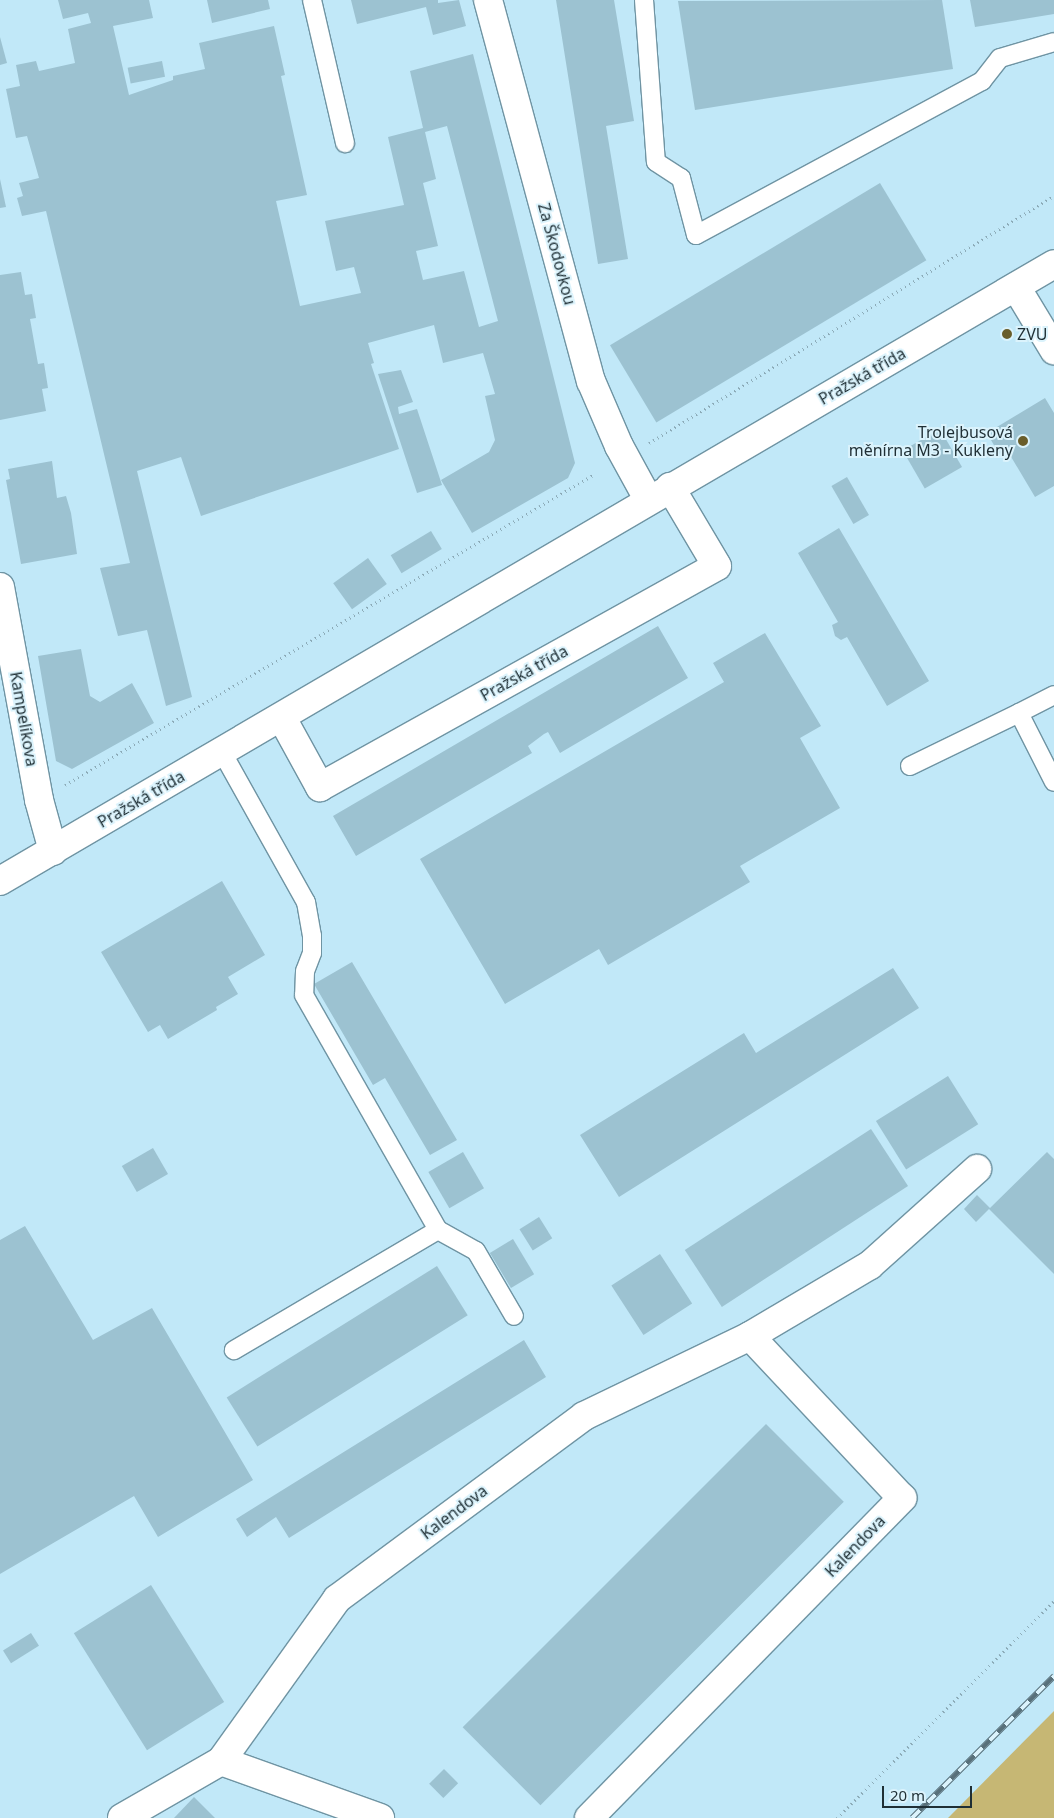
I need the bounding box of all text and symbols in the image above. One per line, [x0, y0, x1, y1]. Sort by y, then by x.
street label: Za Škodovkou [534, 201, 580, 307]
place label: ZVU [1017, 324, 1047, 344]
marker: ZVU [1001, 328, 1013, 340]
street label: Pražská třída [815, 343, 909, 409]
place label: Trolejbusová měnírna M3 - Kukleny [849, 422, 1013, 460]
marker: Trolejbusová měnírna M3 - Kukleny [1017, 435, 1029, 447]
street label: Pražská třída [477, 641, 571, 705]
street label: Kampelíkova [6, 670, 42, 768]
street label: Pražská třída [94, 766, 188, 832]
street label: Kalendova [417, 1481, 491, 1543]
street label: Kalendova [821, 1511, 889, 1581]
scale bar [884, 1776, 974, 1808]
text: 20 m [890, 1785, 925, 1805]

